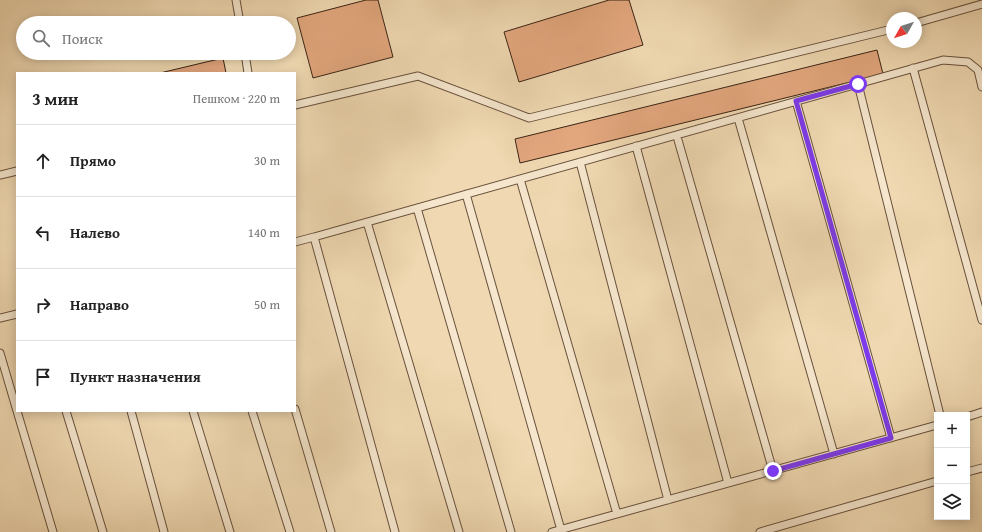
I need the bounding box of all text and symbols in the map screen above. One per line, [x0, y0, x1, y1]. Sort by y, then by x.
north arrow [886, 12, 922, 48]
search box [16, 16, 296, 60]
icon: search [30, 27, 52, 49]
text: Поиск [62, 28, 103, 49]
route start [849, 75, 867, 93]
text: 3 мин [32, 86, 78, 111]
text: Пешком · 220 m [193, 89, 280, 108]
icon: ahead [32, 150, 54, 172]
text: Прямо [70, 150, 116, 171]
text: 30 m [254, 151, 280, 170]
icon: left [32, 222, 54, 244]
text: Налево [70, 222, 120, 243]
text: 140 m [248, 223, 280, 242]
icon: right [32, 294, 54, 316]
text: Направо [70, 294, 129, 315]
text: 50 m [254, 295, 280, 314]
icon: arrive [32, 366, 54, 388]
text: Пункт назначения [70, 366, 201, 387]
map controls [934, 412, 970, 520]
button: + [934, 412, 970, 448]
button: − [934, 448, 970, 484]
route end [764, 462, 782, 480]
button: layers [934, 484, 970, 520]

